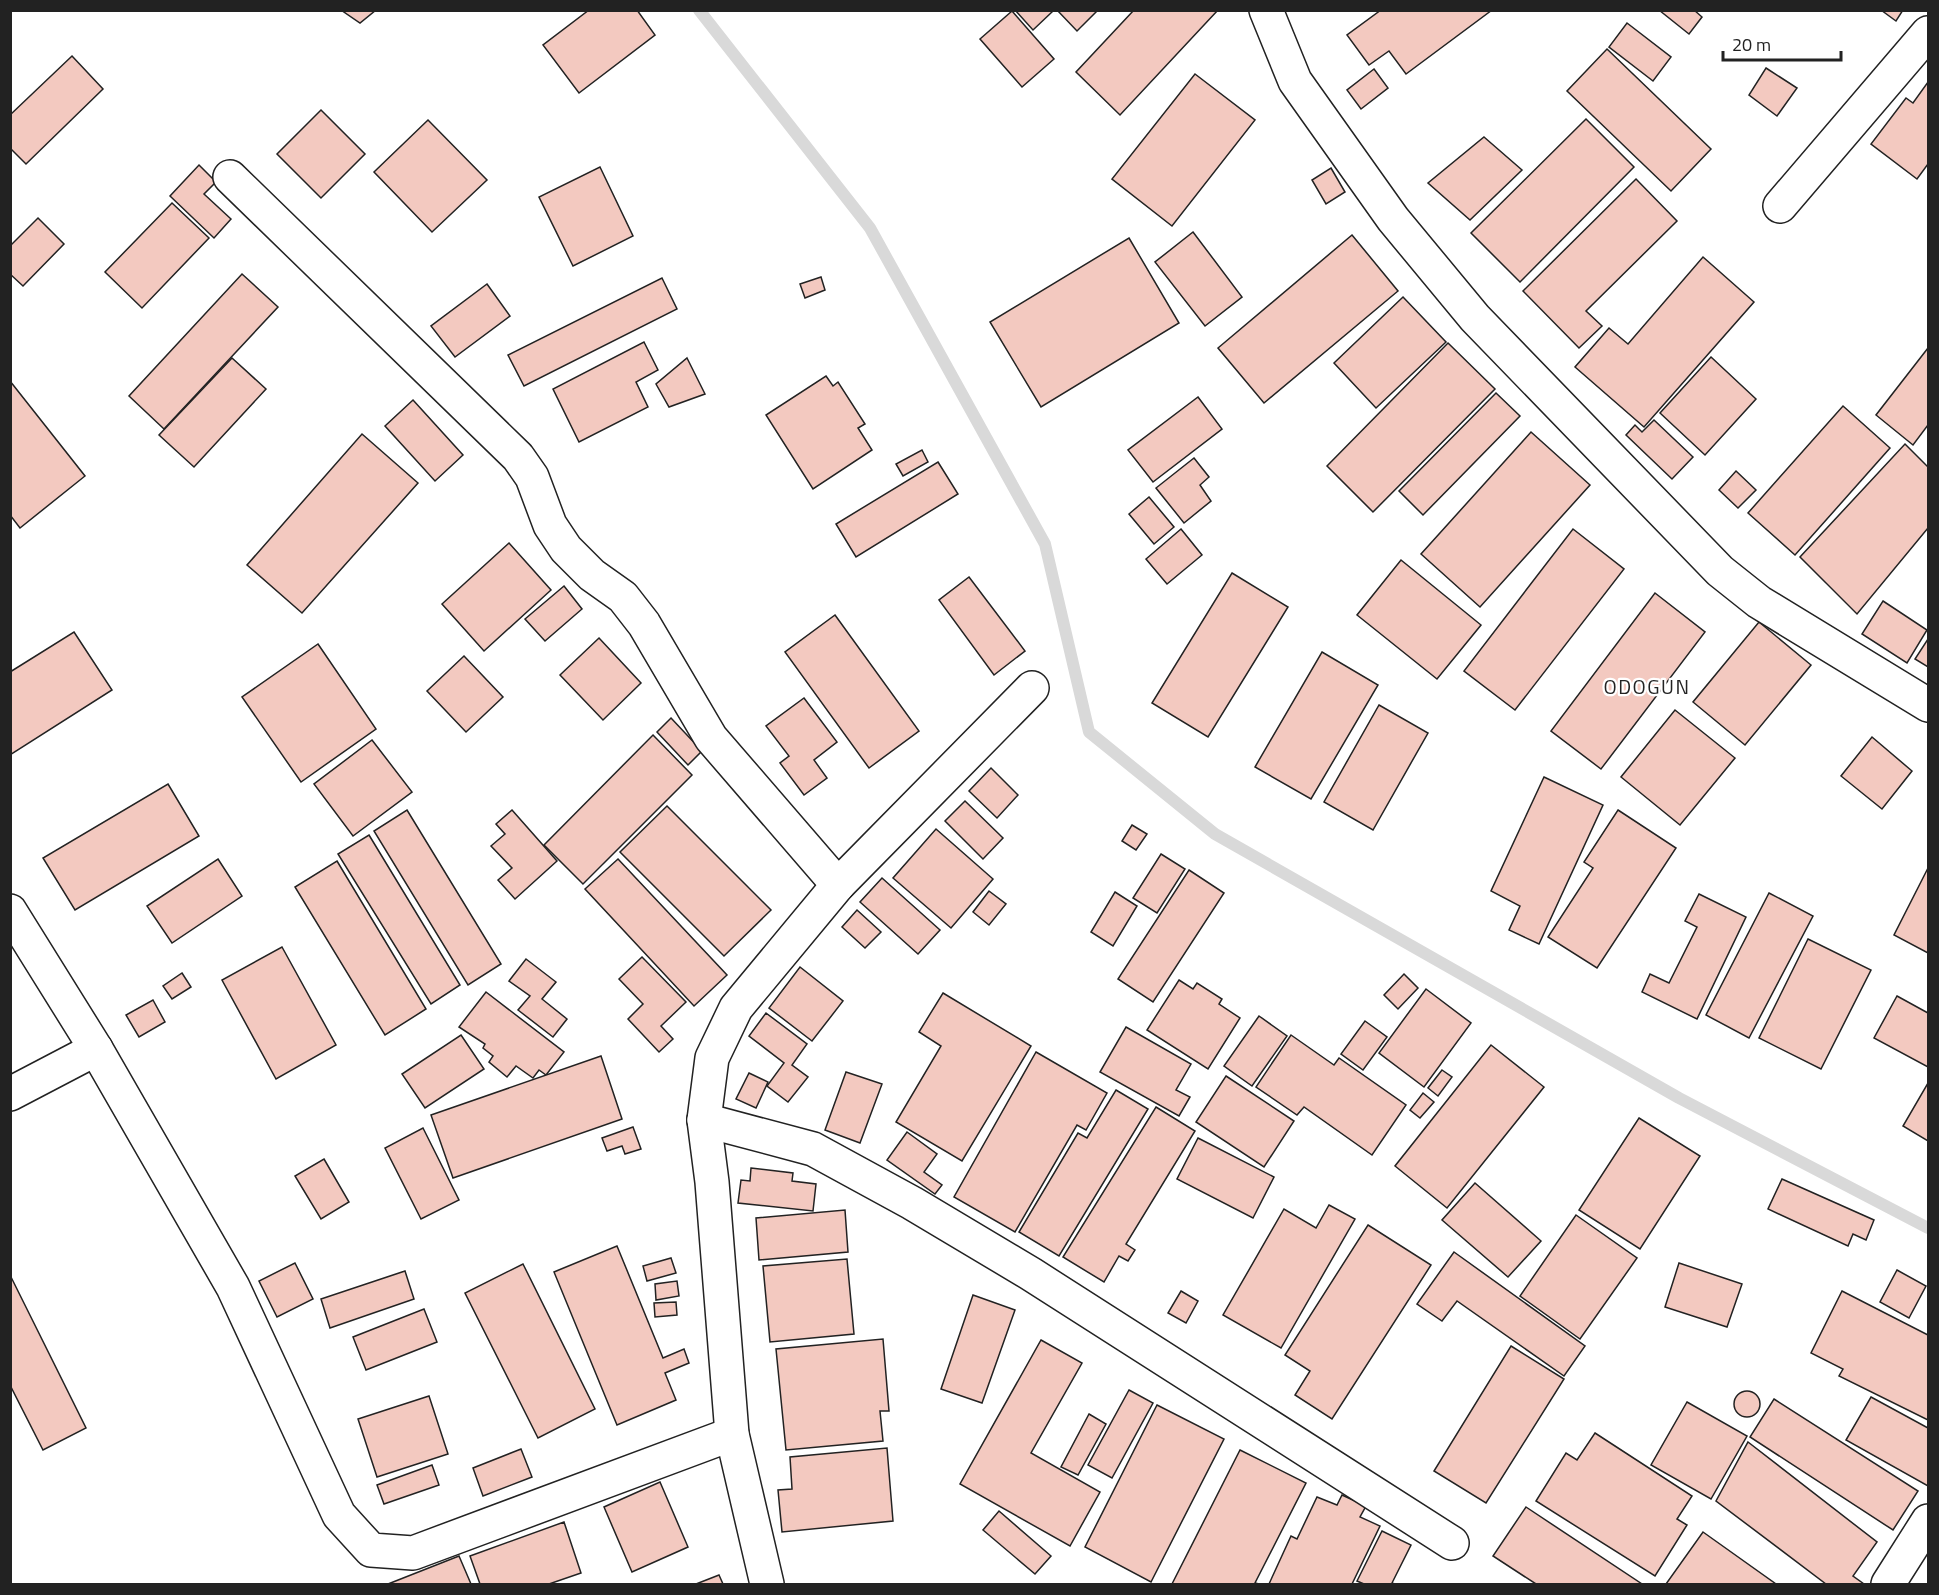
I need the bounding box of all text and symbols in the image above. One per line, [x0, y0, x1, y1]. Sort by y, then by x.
scale bar [1723, 24, 1842, 62]
text: 20 m [1732, 31, 1771, 58]
district label: ODOGUN [1603, 671, 1691, 702]

